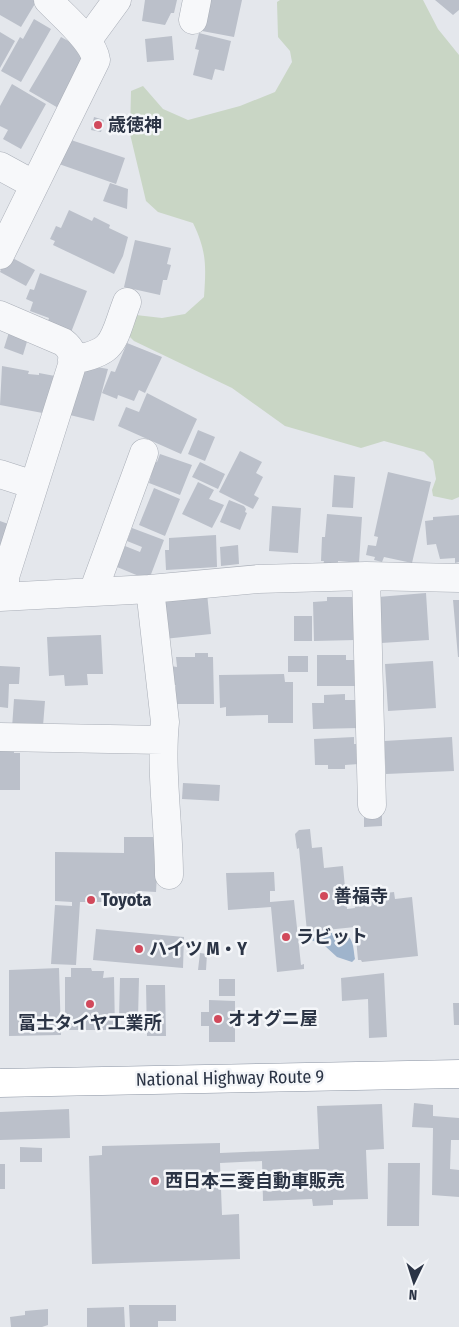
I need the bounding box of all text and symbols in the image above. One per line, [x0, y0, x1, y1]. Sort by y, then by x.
place label: 歳徳神 [108, 114, 162, 136]
marker: 歳徳神 [92, 119, 104, 131]
place label: 善福寺 [334, 885, 388, 907]
place label: Toyota [101, 889, 151, 911]
marker: 善福寺 [318, 890, 330, 902]
marker: Toyota [85, 894, 97, 906]
place label: ラビット [296, 926, 368, 948]
marker: ラビット [280, 931, 292, 943]
place label: ハイツ M・Y [149, 938, 247, 960]
marker: ハイツ M・Y [133, 943, 145, 955]
marker: 冨士タイヤ工業所 [84, 998, 96, 1010]
place label: オオグニ屋 [228, 1008, 318, 1030]
place label: 冨士タイヤ工業所 [18, 1012, 162, 1034]
marker: オオグニ屋 [212, 1013, 224, 1025]
street label: National Highway Route 9 [136, 1065, 324, 1091]
place label: 西日本三菱自動車販売 [165, 1170, 345, 1192]
marker: 西日本三菱自動車販売 [149, 1175, 161, 1187]
north arrow [389, 1257, 439, 1307]
text: N [408, 1286, 418, 1303]

